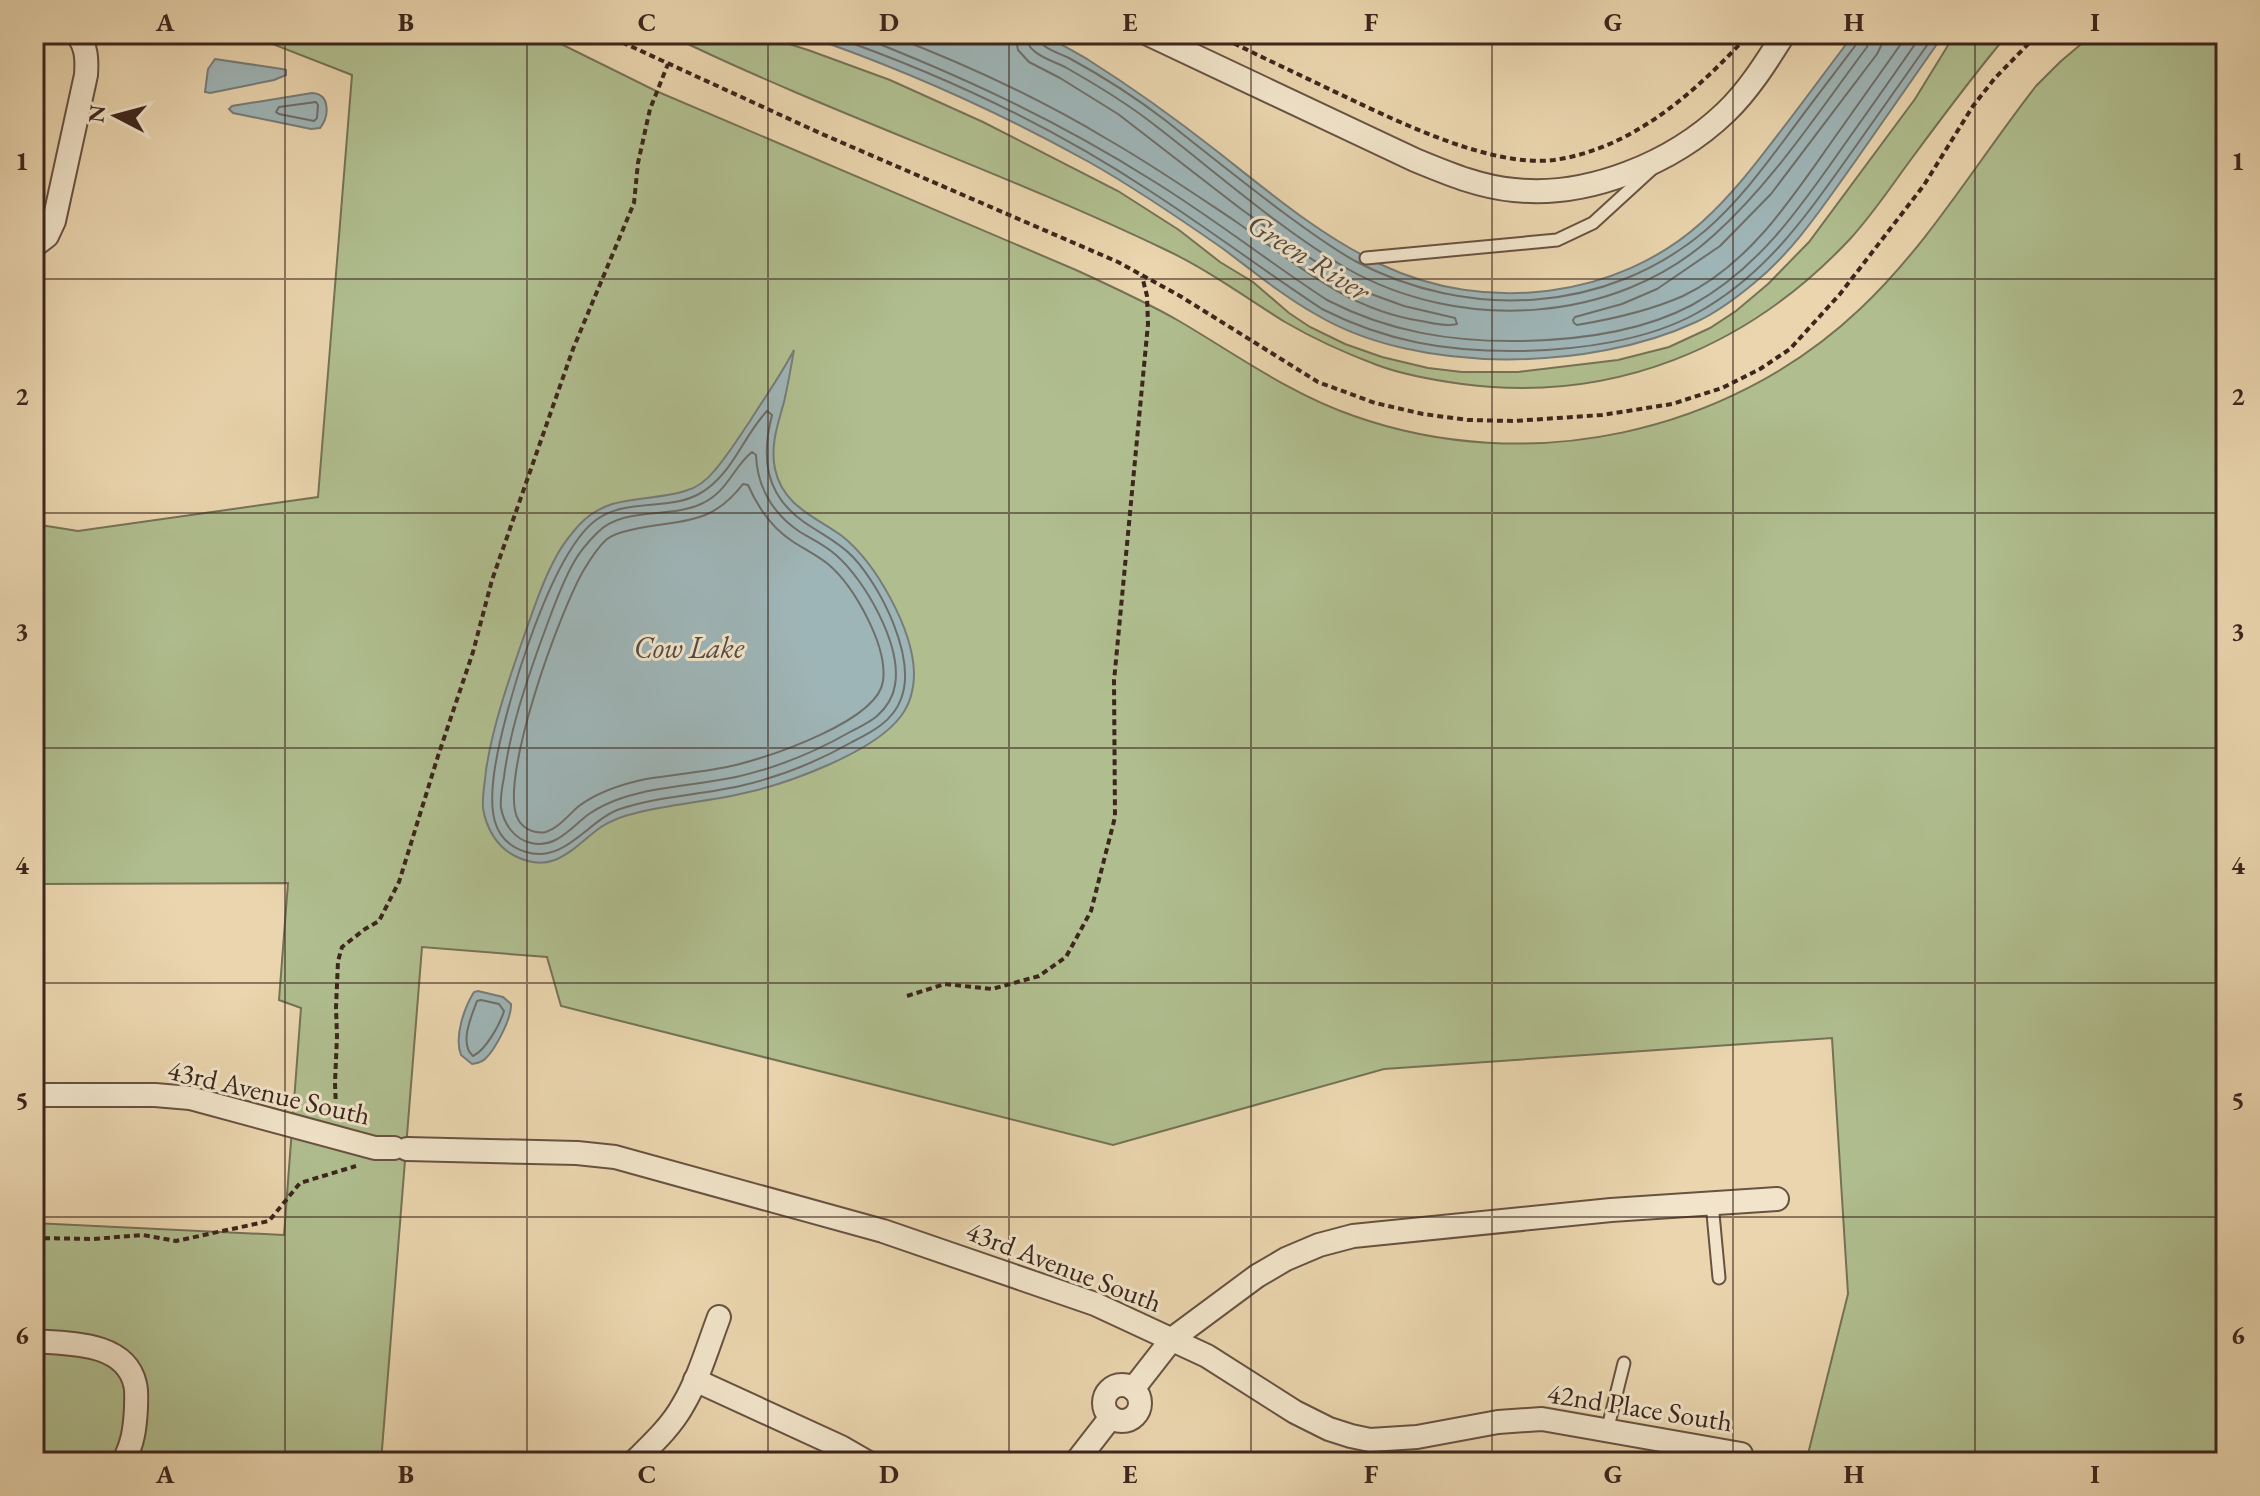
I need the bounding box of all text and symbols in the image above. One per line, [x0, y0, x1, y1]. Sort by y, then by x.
text: A [155, 5, 175, 39]
text: B [398, 5, 414, 39]
text: C [638, 5, 656, 39]
text: D [879, 5, 899, 39]
text: E [1123, 5, 1138, 39]
text: F [1364, 5, 1378, 39]
text: G [1604, 5, 1623, 39]
text: H [1844, 5, 1865, 39]
text: I [2090, 5, 2100, 39]
north arrow [76, 76, 156, 156]
text: N [81, 103, 112, 124]
text: 1 [15, 144, 29, 178]
text: 1 [2231, 144, 2245, 178]
water label: Green River [1240, 204, 1379, 311]
text: 2 [15, 379, 29, 413]
text: 2 [2231, 379, 2245, 413]
text: 3 [15, 614, 29, 648]
text: 3 [2231, 614, 2245, 648]
water label: Cow Lake [634, 628, 745, 667]
text: 4 [15, 848, 29, 882]
text: 4 [2231, 848, 2245, 882]
street label: 43rd Avenue South [164, 1051, 374, 1133]
text: 5 [15, 1083, 29, 1117]
text: 5 [2231, 1083, 2245, 1117]
street label: 43rd Avenue South [961, 1212, 1167, 1320]
text: 6 [15, 1318, 29, 1352]
text: 6 [2231, 1318, 2245, 1352]
street label: 42nd Place South [1545, 1375, 1735, 1439]
text: A [155, 1457, 175, 1491]
text: B [398, 1457, 414, 1491]
text: C [638, 1457, 656, 1491]
text: D [879, 1457, 899, 1491]
text: E [1123, 1457, 1138, 1491]
text: F [1364, 1457, 1378, 1491]
text: G [1604, 1457, 1623, 1491]
text: H [1844, 1457, 1865, 1491]
text: I [2090, 1457, 2100, 1491]

